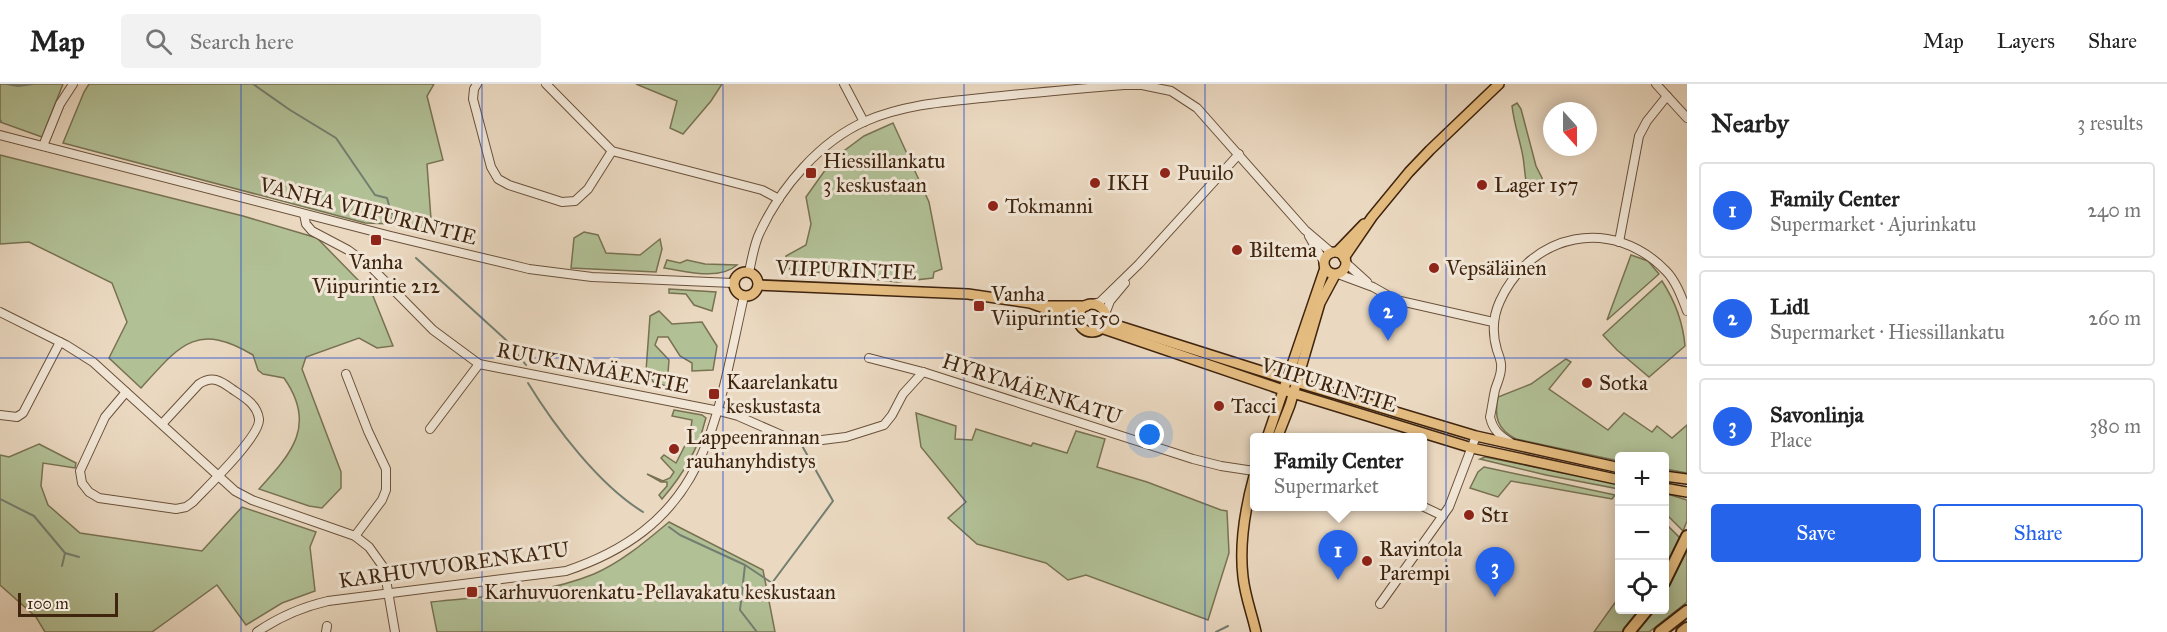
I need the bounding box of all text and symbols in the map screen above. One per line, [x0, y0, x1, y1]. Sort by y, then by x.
search box [121, 14, 541, 68]
text: Map [30, 24, 85, 59]
icon: search [142, 25, 175, 58]
text: Search here [190, 28, 294, 55]
text: Map [1923, 28, 1964, 54]
text: Layers [1997, 28, 2055, 54]
text: Share [2088, 28, 2137, 54]
north arrow [1543, 102, 1597, 156]
text: Nearby [1711, 107, 1789, 139]
text: 3 results [2077, 111, 2143, 135]
place label: Hiessillankatu 3 keskustaan [823, 148, 946, 198]
place label: Puuilo [1177, 160, 1234, 186]
marker: Hiessillankatu 3 keskustaan [804, 166, 818, 180]
marker: Puuilo [1158, 166, 1172, 180]
place label: IKH [1107, 170, 1149, 196]
street label: VANHA VIIPURINTIE [256, 171, 479, 251]
place label: Lager 157 [1494, 172, 1578, 198]
marker: IKH [1088, 176, 1102, 190]
marker: Lager 157 [1475, 178, 1489, 192]
text: Family Center [1770, 185, 1900, 212]
place label: Tokmanni [1005, 193, 1093, 219]
text: 1 [1729, 198, 1736, 222]
text: 240 m [2087, 198, 2141, 222]
marker: Tokmanni [986, 199, 1000, 213]
text: Supermarket · Ajurinkatu [1770, 212, 1976, 236]
marker: Vanha Viipurintie 212 [369, 233, 383, 247]
place label: Biltema [1249, 237, 1317, 263]
marker: Biltema [1230, 243, 1244, 257]
place label: Vanha Viipurintie 212 [311, 249, 441, 299]
street label: VIIPURINTIE [774, 255, 917, 285]
place label: Vepsäläinen [1445, 255, 1547, 281]
marker: Vepsäläinen [1427, 261, 1441, 275]
place label: Vanha Viipurintie 150 [990, 281, 1120, 331]
pin: 2 [1368, 292, 1408, 341]
text: Lidl [1770, 293, 1809, 320]
marker: Vanha Viipurintie 150 [972, 299, 986, 313]
text: 2 [1728, 306, 1737, 330]
text: 260 m [2088, 306, 2141, 330]
text: Supermarket · Hiessillankatu [1770, 320, 2005, 344]
street label: RUUKINMÄENTIE [494, 337, 692, 399]
street label: HYRYMÄENKATU [939, 348, 1126, 430]
street label: VIIPURINTIE [1257, 352, 1400, 418]
place label: Kaarelankatu keskustasta [726, 369, 838, 419]
place label: Sotka [1599, 370, 1648, 396]
marker: Sotka [1580, 376, 1594, 390]
marker: Kaarelankatu keskustasta [707, 387, 721, 401]
place label: Tacci [1231, 393, 1277, 419]
marker: Tacci [1212, 399, 1226, 413]
text: Savonlinja [1770, 401, 1864, 428]
text: 3 [1729, 414, 1737, 438]
text: 380 m [2090, 414, 2141, 438]
your location [1135, 420, 1164, 449]
place label: Lappeenrannan rauhanyhdistys [686, 424, 820, 474]
text: Place [1770, 428, 1812, 452]
popup [1250, 433, 1427, 511]
marker: Lappeenrannan rauhanyhdistys [667, 442, 681, 456]
text: Family Center [1274, 447, 1403, 474]
map controls [1615, 452, 1669, 614]
button: + [1615, 452, 1669, 506]
text: Supermarket [1274, 474, 1379, 498]
place label: St1 [1481, 502, 1509, 528]
button: Save [1711, 504, 1921, 562]
button: Share [1933, 504, 2143, 562]
button: − [1615, 506, 1669, 560]
marker: St1 [1462, 508, 1476, 522]
pin: 1 [1318, 530, 1358, 580]
street label: KARHUVUORENKATU [337, 536, 571, 594]
place label: Ravintola Parempi [1379, 536, 1462, 586]
pin: 3 [1476, 548, 1514, 597]
marker: Ravintola Parempi [1360, 554, 1374, 568]
button: locate [1615, 560, 1669, 614]
place label: Karhuvuorenkatu-Pellavakatu keskustaan [484, 579, 836, 605]
marker: Karhuvuorenkatu-Pellavakatu keskustaan [465, 585, 479, 599]
scale bar [18, 590, 118, 618]
text: 100 m [27, 594, 69, 613]

